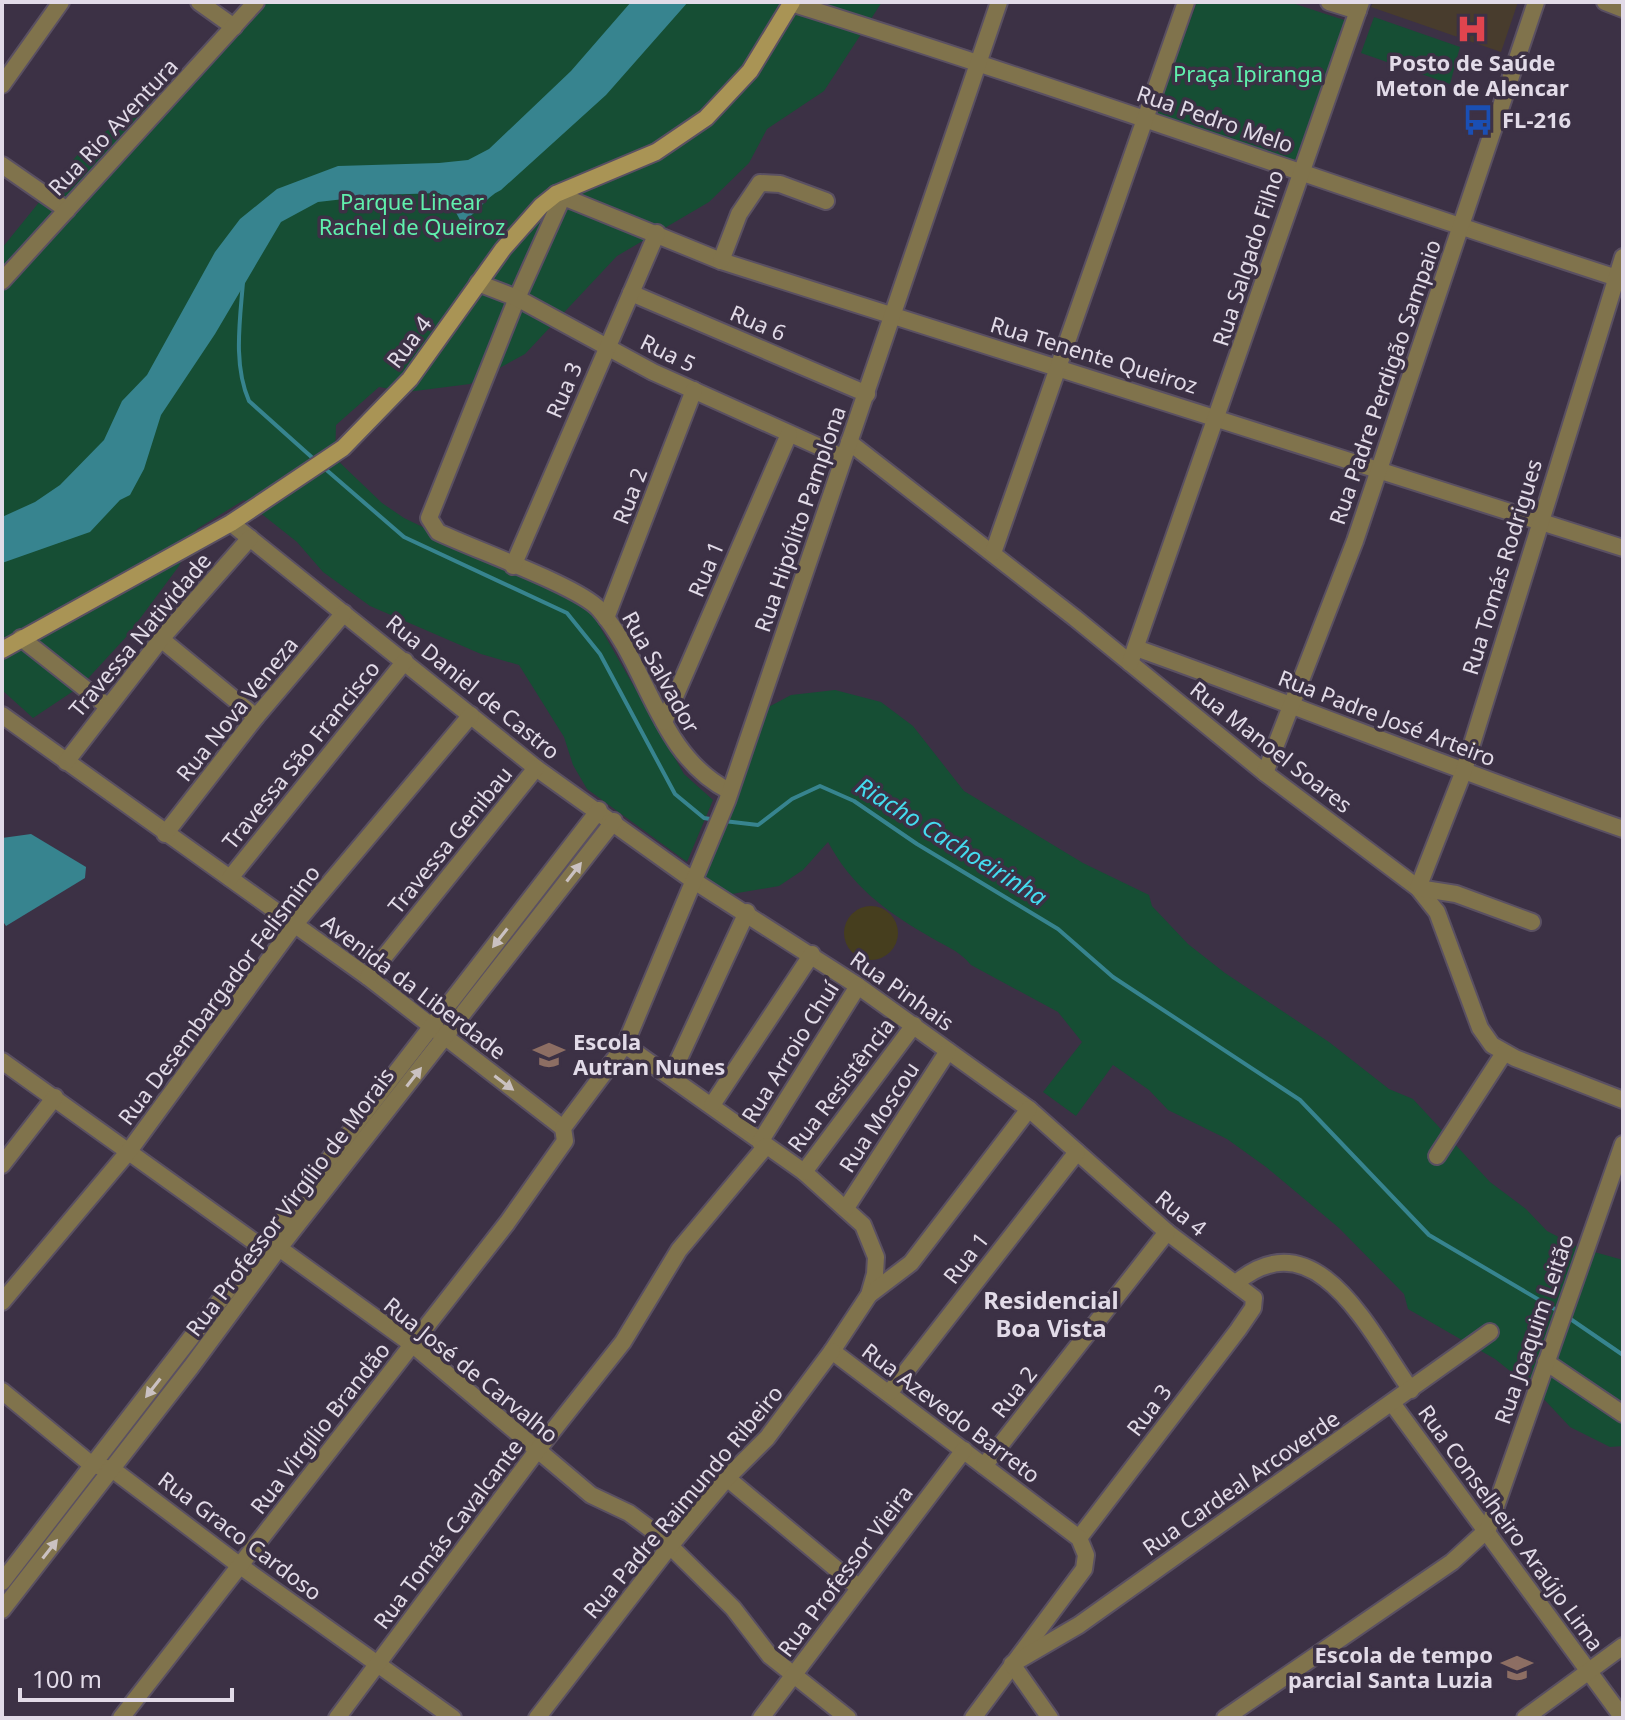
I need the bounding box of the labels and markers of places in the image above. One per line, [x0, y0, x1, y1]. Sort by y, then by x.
hospital icon: Posto de Saúde Meton de Alencar [1455, 12, 1489, 46]
place label: Posto de Saúde Meton de Alencar [1375, 47, 1569, 102]
bus stop icon: FL-216 [1461, 103, 1495, 137]
place label: FL-216 [1502, 104, 1571, 134]
place label: Escola Autran Nunes [573, 1026, 725, 1081]
school or university icon: Escola Autran Nunes [532, 1038, 566, 1072]
place label: Escola de tempo parcial Santa Luzia [1288, 1639, 1493, 1694]
school or university icon: Escola de tempo parcial Santa Luzia [1500, 1651, 1534, 1685]

